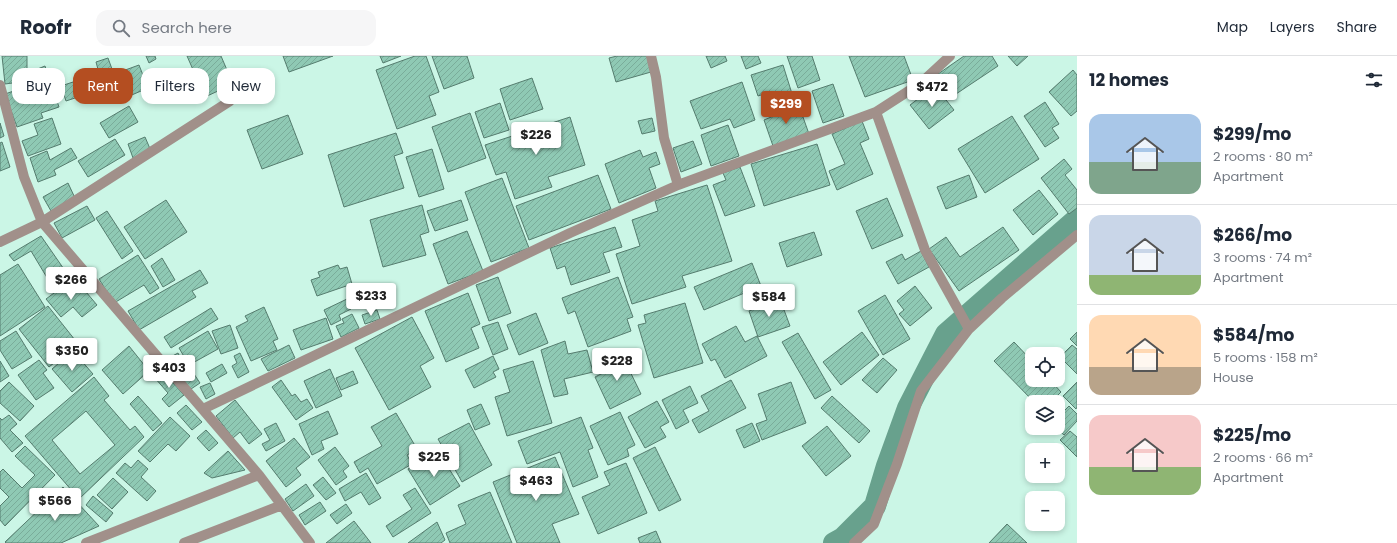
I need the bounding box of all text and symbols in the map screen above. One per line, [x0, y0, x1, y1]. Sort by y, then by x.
search box [96, 10, 376, 46]
text: Roofr [20, 14, 72, 41]
icon: search [110, 17, 132, 39]
text: Search here [142, 17, 232, 38]
text: Map [1217, 17, 1248, 37]
text: Layers [1270, 17, 1314, 37]
text: Share [1336, 17, 1377, 37]
chip: Buy [12, 68, 65, 104]
chip: Rent [73, 68, 133, 104]
chip: Filters [141, 68, 209, 104]
chip: New [217, 68, 275, 104]
text: 12 homes [1089, 68, 1169, 92]
icon: filters [1363, 69, 1385, 91]
pin: $472 [908, 74, 956, 108]
text: $472 [916, 77, 948, 96]
pin: $299 [762, 91, 810, 125]
text: $299 [770, 94, 802, 113]
pin: $226 [512, 122, 560, 156]
text: $299/mo [1213, 122, 1291, 146]
text: $226 [520, 125, 552, 144]
icon: home [1121, 130, 1169, 178]
text: 2 rooms · 80 m² [1213, 147, 1313, 166]
text: Apartment [1213, 167, 1283, 186]
text: $266/mo [1213, 223, 1292, 247]
icon: home [1121, 231, 1169, 279]
text: 3 rooms · 74 m² [1213, 248, 1312, 267]
pin: $266 [47, 267, 95, 301]
text: Apartment [1213, 268, 1283, 287]
text: $266 [55, 270, 87, 289]
pin: $233 [347, 283, 395, 317]
pin: $584 [745, 284, 793, 318]
text: $233 [355, 286, 387, 305]
text: $584 [752, 287, 786, 306]
text: $584/mo [1213, 323, 1294, 347]
icon: home [1121, 331, 1169, 379]
pin: $350 [48, 338, 96, 372]
text: $350 [55, 341, 89, 360]
map controls [1025, 347, 1065, 531]
button: locate [1025, 347, 1065, 387]
pin: $228 [593, 348, 641, 382]
text: 5 rooms · 158 m² [1213, 348, 1318, 367]
text: $228 [601, 351, 633, 370]
pin: $403 [145, 355, 193, 389]
text: $403 [152, 358, 186, 377]
text: House [1213, 368, 1253, 387]
button: layers [1025, 395, 1065, 435]
text: $225/mo [1213, 423, 1291, 447]
icon: home [1121, 431, 1169, 479]
button: + [1025, 443, 1065, 483]
pin: $225 [410, 444, 458, 478]
text: $225 [418, 447, 450, 466]
text: 2 rooms · 66 m² [1213, 448, 1313, 467]
pin: $463 [512, 468, 560, 502]
text: Apartment [1213, 468, 1283, 487]
text: $463 [519, 471, 553, 490]
pin: $566 [31, 488, 79, 522]
text: $566 [38, 491, 72, 510]
button: − [1025, 491, 1065, 531]

